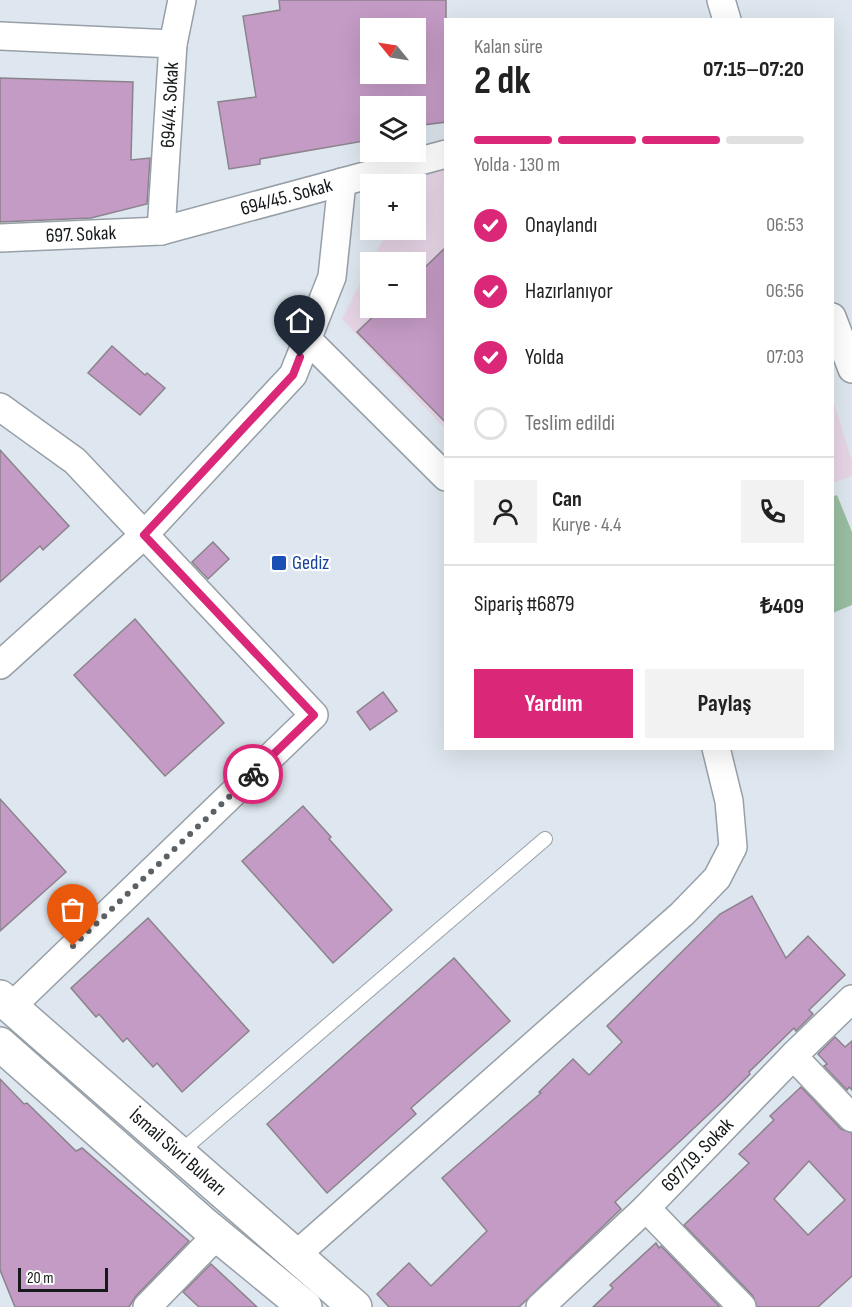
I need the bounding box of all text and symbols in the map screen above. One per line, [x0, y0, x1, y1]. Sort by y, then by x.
north arrow [360, 18, 426, 84]
map controls [360, 18, 426, 318]
text: Kalan süre [474, 35, 543, 59]
text: 07:15–07:20 [703, 56, 804, 83]
text: 2 dk [474, 58, 531, 105]
street label: 694/4. Sokak [156, 61, 184, 149]
button: layers [360, 96, 426, 162]
text: Yolda · 130 m [474, 153, 560, 177]
street label: 694/45. Sokak [238, 173, 335, 221]
button: + [360, 174, 426, 240]
icon: check [474, 209, 507, 242]
text: Onaylandı [525, 212, 597, 239]
text: 06:53 [766, 213, 804, 237]
street label: 697. Sokak [45, 221, 117, 248]
button: − [360, 252, 426, 318]
icon: check [474, 275, 507, 308]
text: Hazırlanıyor [525, 278, 613, 305]
text: 06:56 [766, 279, 804, 303]
pin [274, 295, 325, 357]
icon: home [283, 304, 316, 337]
icon: check [474, 341, 507, 374]
text: Yolda [525, 344, 564, 371]
text: 07:03 [766, 345, 804, 369]
text: Teslim edildi [525, 410, 615, 437]
button: person [474, 480, 537, 543]
button: phone [741, 480, 804, 543]
text: Can [552, 486, 582, 513]
text: Kurye · 4.4 [552, 513, 621, 537]
place label: Gediz [292, 551, 329, 575]
marker: Gediz [270, 554, 288, 572]
text: Sipariş #6879 [474, 591, 575, 618]
text: ₺409 [760, 593, 804, 620]
button: Yardım [474, 669, 633, 738]
button: Paylaş [645, 669, 804, 738]
courier [223, 744, 283, 804]
icon: bike [237, 758, 270, 791]
pin [47, 884, 98, 946]
icon: bag [56, 893, 89, 926]
street label: İsmail Sivri Bulvarı [124, 1103, 231, 1201]
street label: 697/19. Sokak [656, 1113, 739, 1197]
scale bar [18, 1265, 108, 1292]
text: 20 m [27, 1269, 54, 1288]

